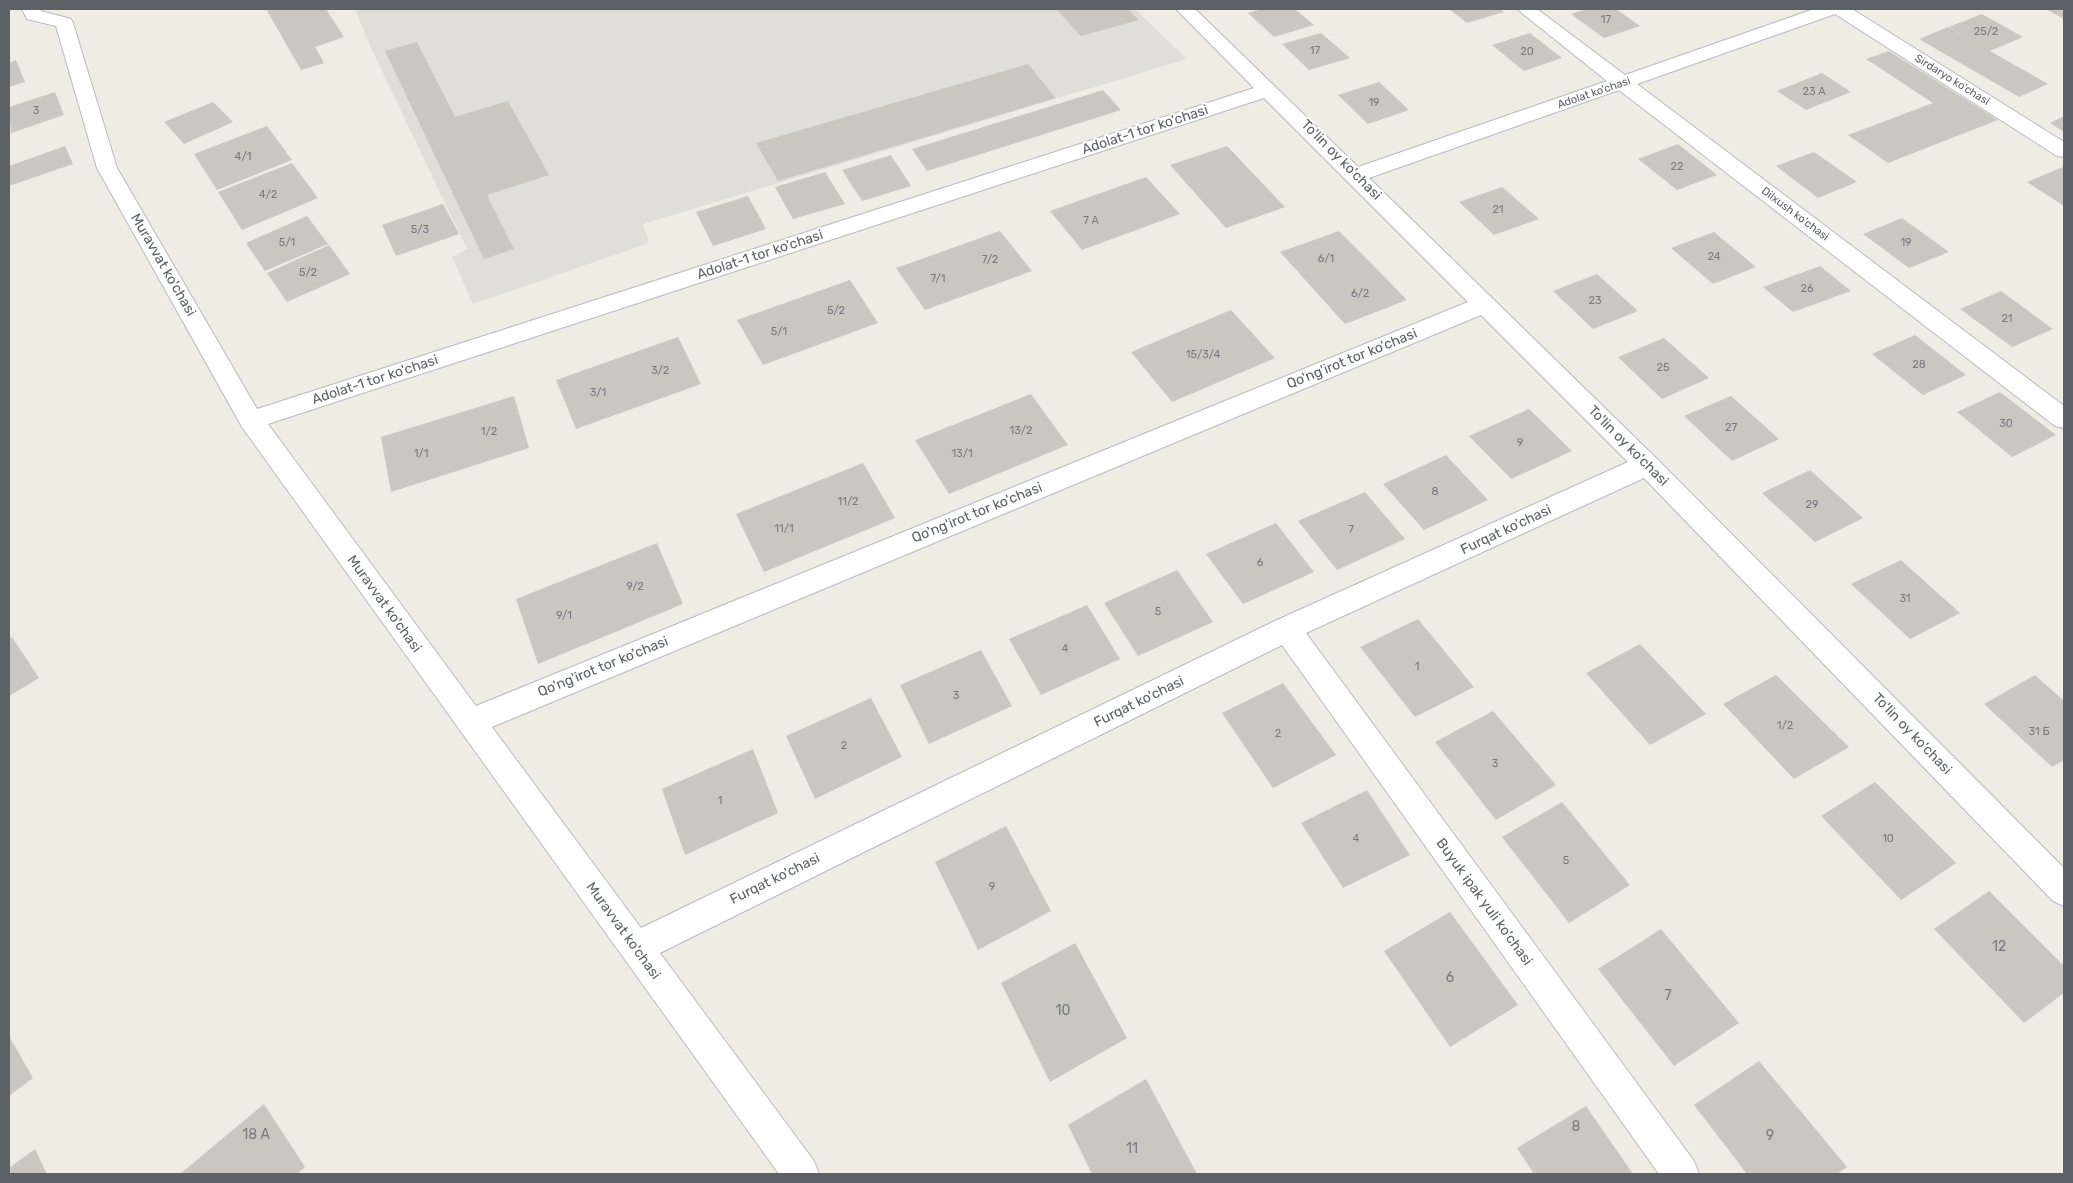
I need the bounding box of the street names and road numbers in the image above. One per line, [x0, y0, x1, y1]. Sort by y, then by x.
street label: Sirdaryo ko'chasi [1912, 52, 1992, 108]
street label: Adolat ko'chasi [1556, 74, 1632, 112]
street label: Adolat-1 tor ko'chasi [1080, 102, 1210, 158]
street label: To'lin oy ko'chasi [1297, 116, 1385, 204]
street label: Dilxush ko'chasi [1759, 184, 1831, 244]
street label: Muravvat ko'chasi [127, 211, 199, 319]
street label: Adolat-1 tor ko'chasi [695, 227, 825, 283]
street label: Qo'ng'irot tor ko'chasi [1284, 325, 1420, 393]
street label: Adolat-1 tor ko'chasi [310, 352, 440, 408]
street label: To'lin oy ko'chasi [1584, 402, 1672, 490]
street label: Qo'ng'irot tor ko'chasi [909, 479, 1045, 547]
street label: Furqat ko'chasi [1458, 502, 1554, 558]
street label: Muravvat ko'chasi [343, 552, 425, 656]
street label: Qo'ng'irot tor ko'chasi [535, 633, 671, 701]
street label: Furqat ko'chasi [1091, 673, 1187, 731]
street label: To'lin oy ko'chasi [1869, 690, 1955, 778]
street label: Buyuk ipak yuli ko'chasi [1432, 835, 1536, 969]
street label: Furqat ko'chasi [727, 850, 823, 908]
street label: Muravvat ko'chasi [582, 879, 664, 983]

